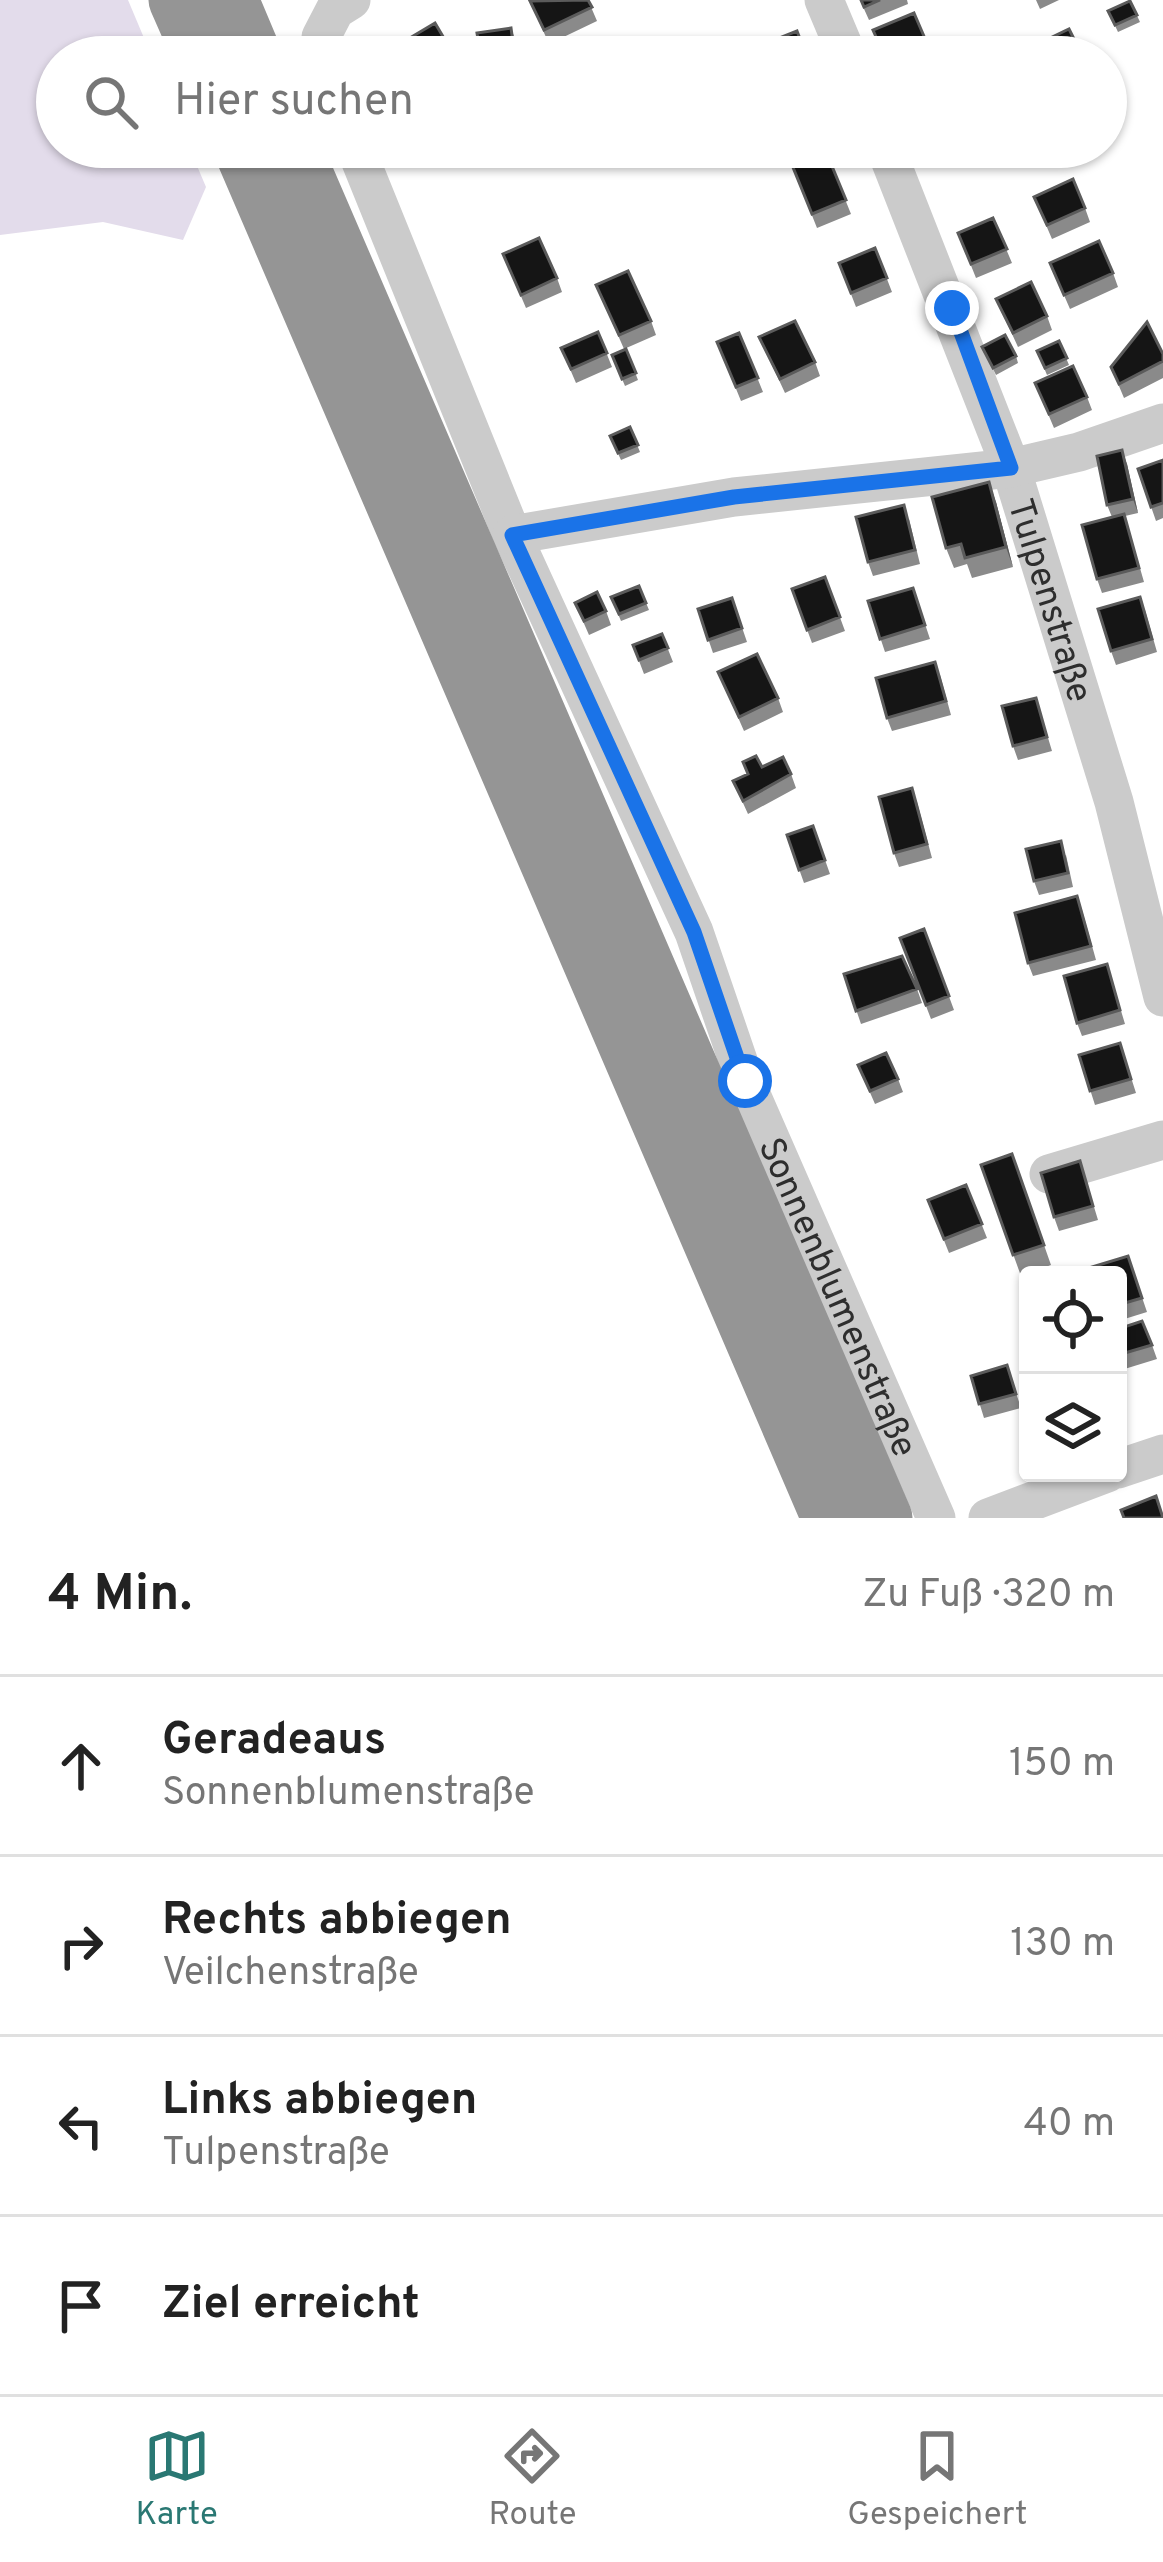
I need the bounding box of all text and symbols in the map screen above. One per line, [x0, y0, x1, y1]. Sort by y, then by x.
search box [36, 36, 1127, 168]
icon: search [78, 69, 144, 135]
text: Hier suchen [174, 74, 414, 131]
route end [925, 281, 979, 335]
street label: Tulpenstraße [995, 494, 1101, 709]
route start [718, 1054, 772, 1108]
street label: Sonnenblumenstraße [746, 1131, 925, 1465]
map controls [1019, 1266, 1127, 1482]
button: locate [1019, 1266, 1127, 1374]
button: layers [1019, 1374, 1127, 1482]
text: 4 Min. [48, 1564, 192, 1629]
text: Zu Fuß · 320 m [862, 1572, 1115, 1621]
text: Geradeaus [162, 1713, 386, 1770]
icon: ahead [48, 1733, 114, 1799]
text: 150 m [1009, 1741, 1115, 1790]
text: Sonnenblumenstraße [162, 1770, 534, 1819]
text: Rechts abbiegen [162, 1893, 512, 1950]
icon: right [48, 1913, 114, 1979]
text: 130 m [1010, 1921, 1115, 1970]
text: Veilchenstraße [162, 1950, 419, 1999]
text: Links abbiegen [162, 2073, 477, 2130]
icon: left [48, 2093, 114, 2159]
text: 40 m [1024, 2101, 1115, 2150]
text: Tulpenstraße [162, 2130, 390, 2179]
icon: arrive [48, 2273, 114, 2339]
text: Ziel erreicht [162, 2277, 420, 2334]
tab: Karte [135, 2423, 218, 2537]
tab: Route [488, 2423, 576, 2537]
tab: Gespeichert [847, 2423, 1028, 2537]

